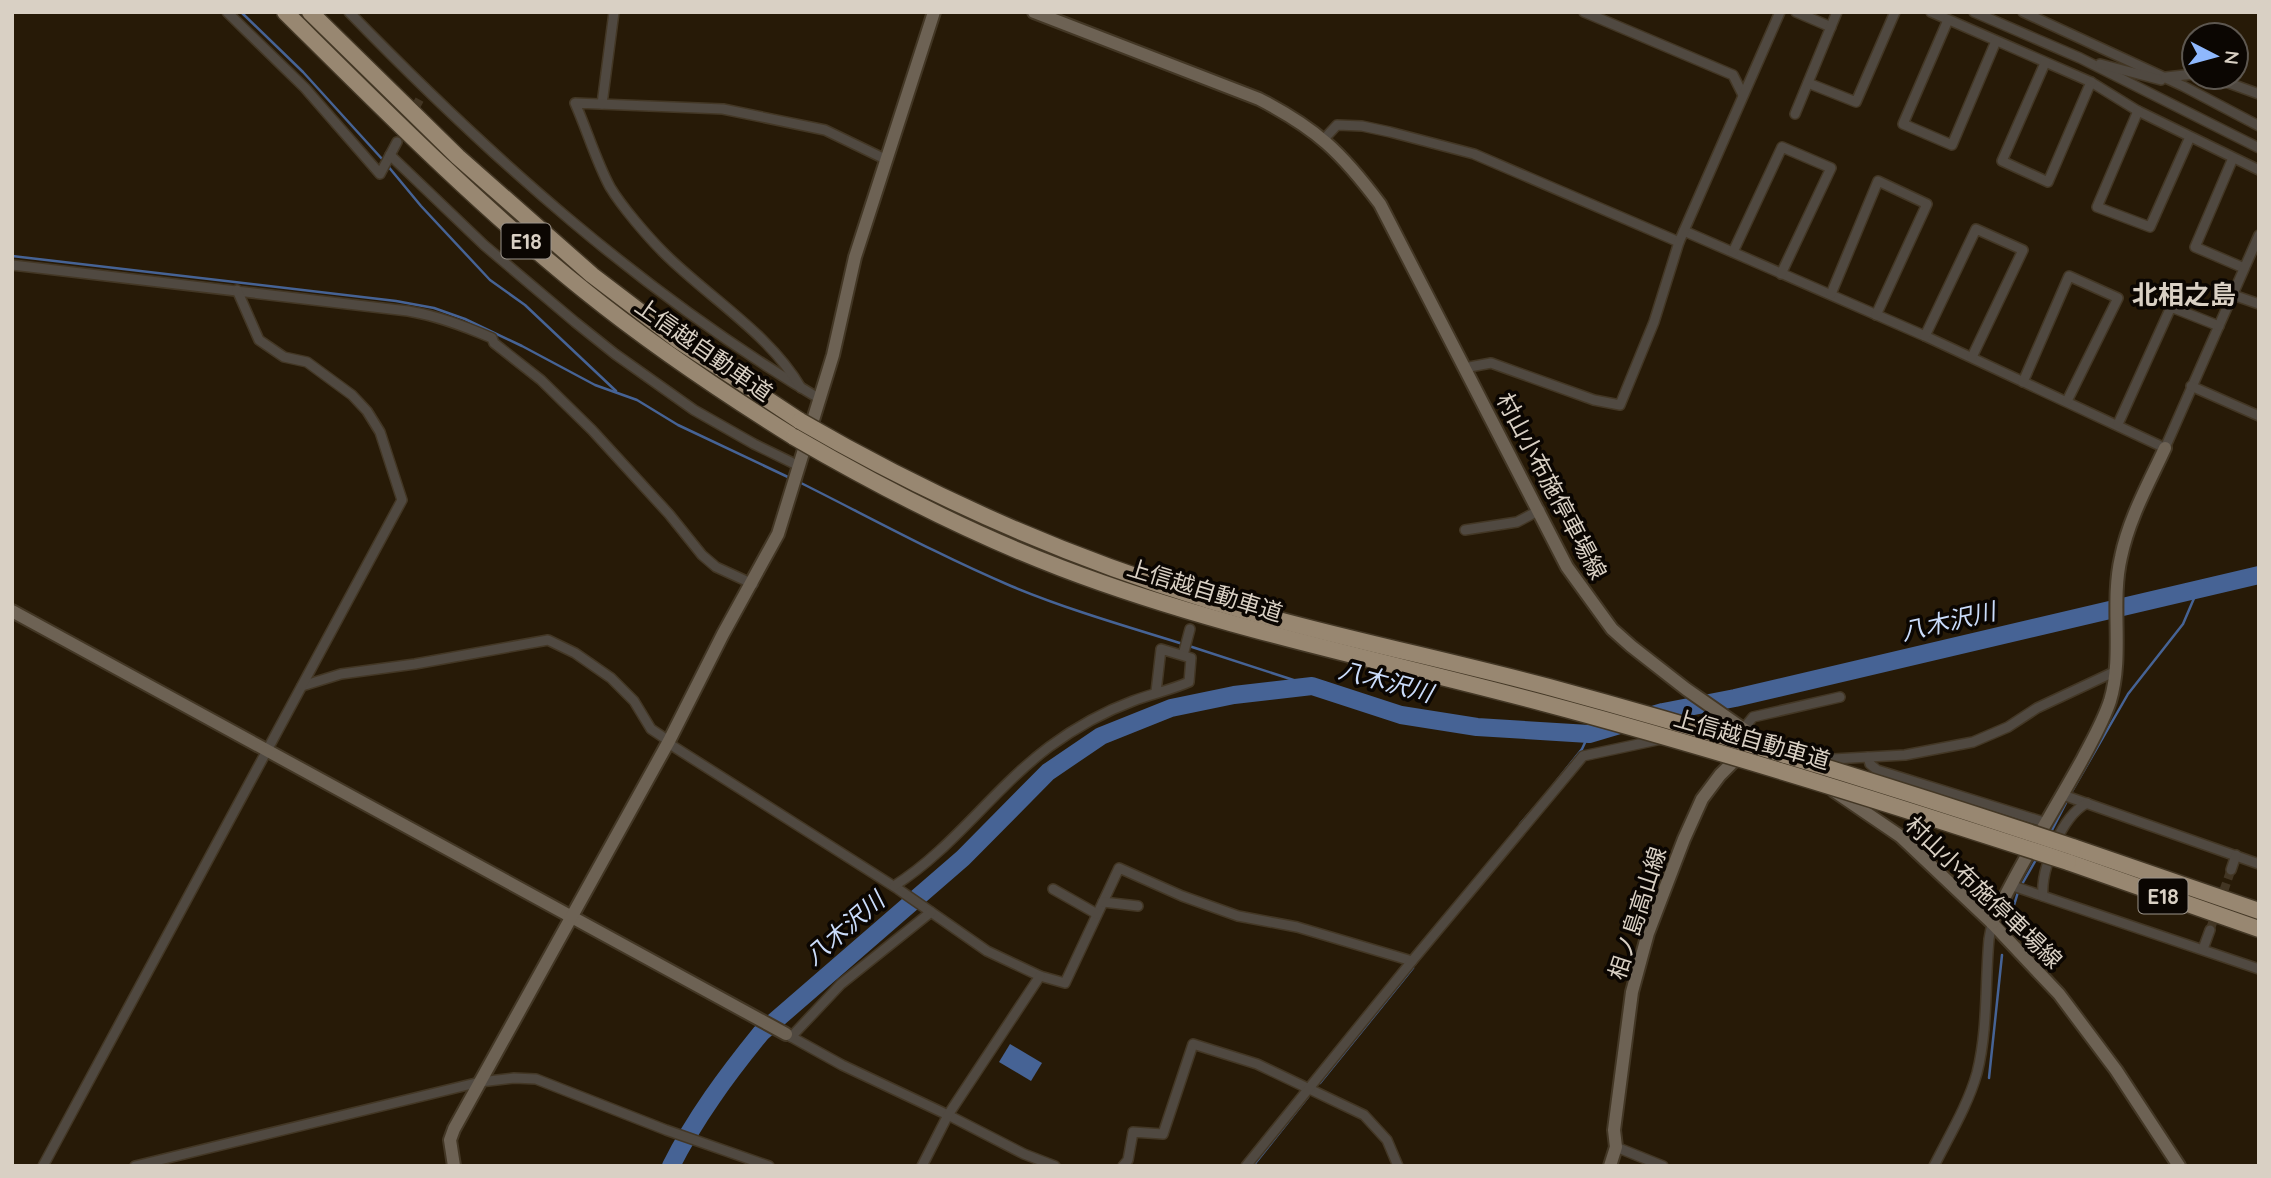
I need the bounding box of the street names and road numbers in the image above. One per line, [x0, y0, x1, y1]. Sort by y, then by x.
road number: E18 [502, 224, 550, 258]
street label: 上信越自動車道 [630, 291, 778, 407]
street label: 村山小布施停車場線 [1491, 388, 1613, 584]
street label: 上信越自動車道 [1124, 553, 1286, 627]
street label: 上信越自動車道 [1671, 703, 1833, 775]
street label: 村山小布施停車場線 [1899, 810, 2069, 974]
street label: 相ノ島高山線 [1602, 843, 1672, 983]
road number: E18 [2138, 878, 2188, 914]

